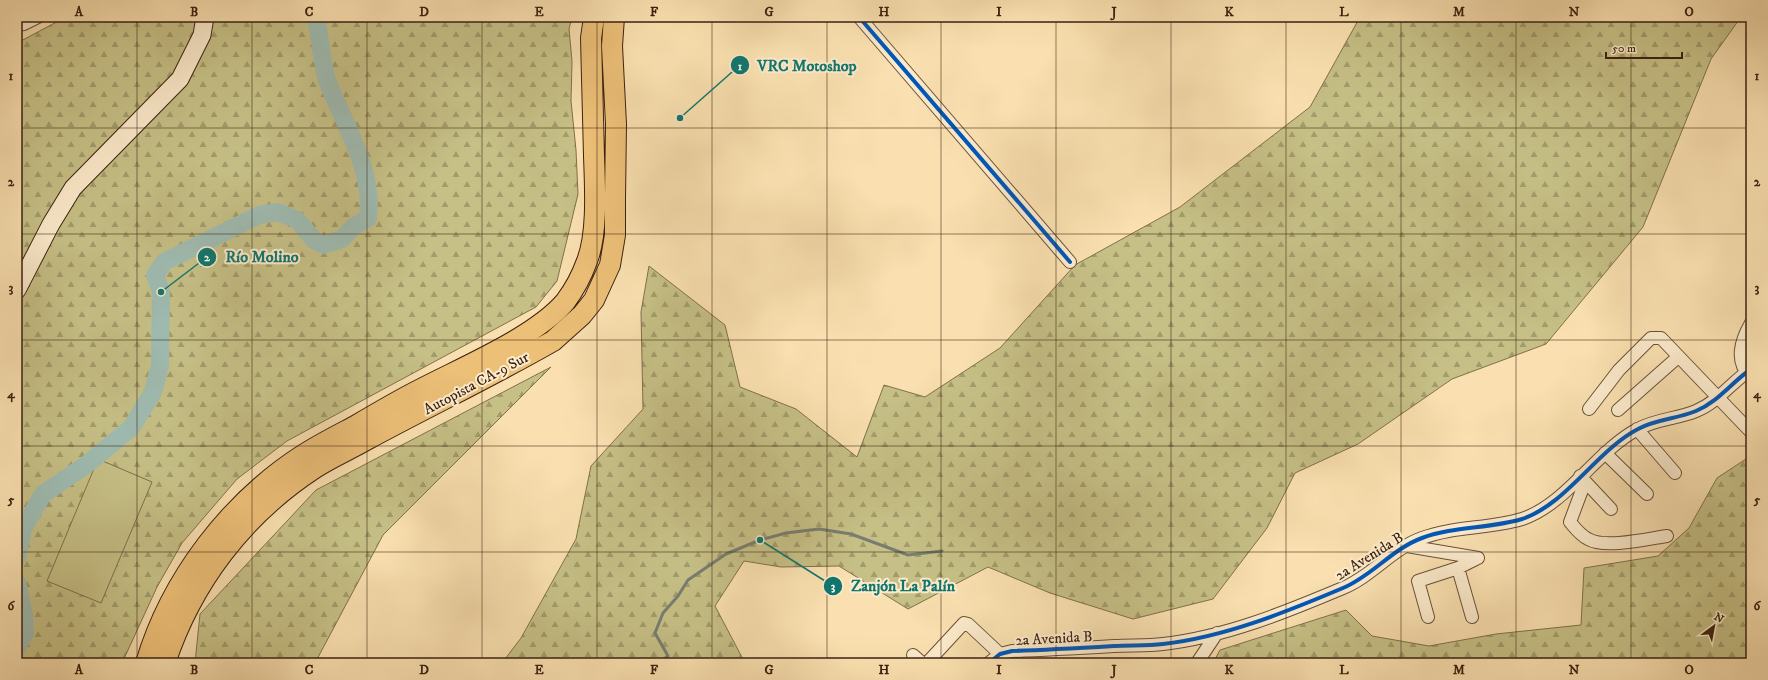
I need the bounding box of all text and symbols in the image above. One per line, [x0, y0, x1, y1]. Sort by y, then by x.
text: A [74, 4, 84, 20]
text: B [190, 4, 198, 20]
text: C [305, 4, 314, 20]
text: D [419, 4, 429, 20]
text: E [534, 4, 544, 20]
text: F [650, 4, 659, 20]
text: G [764, 4, 774, 20]
text: H [879, 4, 890, 20]
text: I [996, 4, 1002, 20]
text: J [1109, 4, 1117, 21]
text: K [1224, 4, 1234, 20]
text: L [1339, 4, 1349, 20]
text: M [1453, 4, 1465, 20]
text: N [1569, 4, 1580, 20]
text: O [1684, 4, 1694, 20]
scale bar [1606, 34, 1682, 60]
text: 50 m [1612, 41, 1636, 56]
callout: VRC Motoshop [730, 51, 865, 79]
text: VRC Motoshop [756, 56, 857, 76]
text: 1 [738, 59, 743, 74]
text: 1 [9, 68, 14, 84]
text: 1 [1755, 68, 1760, 84]
text: 2 [8, 174, 15, 190]
text: 2 [1754, 174, 1761, 190]
callout: Río Molino [197, 243, 306, 271]
text: Río Molino [225, 247, 299, 267]
text: 2 [204, 250, 211, 265]
text: 3 [9, 280, 14, 296]
text: 3 [1755, 280, 1760, 296]
street label: Autopista CA-9 Sur [420, 347, 533, 419]
text: 4 [6, 386, 15, 403]
text: 4 [1752, 386, 1761, 403]
text: 5 [7, 492, 15, 508]
text: 5 [1753, 492, 1761, 508]
street label: 2a Avenida B [1331, 528, 1407, 585]
callout: Zanjón La Palín [823, 572, 963, 600]
text: Zanjón La Palín [851, 576, 956, 596]
text: 3 [831, 579, 836, 594]
text: 6 [8, 598, 16, 614]
text: 6 [1754, 598, 1762, 614]
north arrow [1694, 606, 1734, 646]
text: N [1711, 610, 1726, 627]
street label: 2a Avenida B [1015, 627, 1093, 650]
text: A [74, 662, 84, 678]
text: B [190, 662, 198, 678]
text: C [305, 662, 314, 678]
text: D [419, 662, 429, 678]
text: E [534, 662, 544, 678]
text: F [650, 662, 659, 678]
text: G [764, 662, 774, 678]
text: H [879, 662, 890, 678]
text: I [996, 662, 1002, 678]
text: J [1109, 662, 1117, 679]
text: K [1224, 662, 1234, 678]
text: L [1339, 662, 1349, 678]
text: M [1453, 662, 1465, 678]
text: N [1569, 662, 1580, 678]
text: O [1684, 662, 1694, 678]

